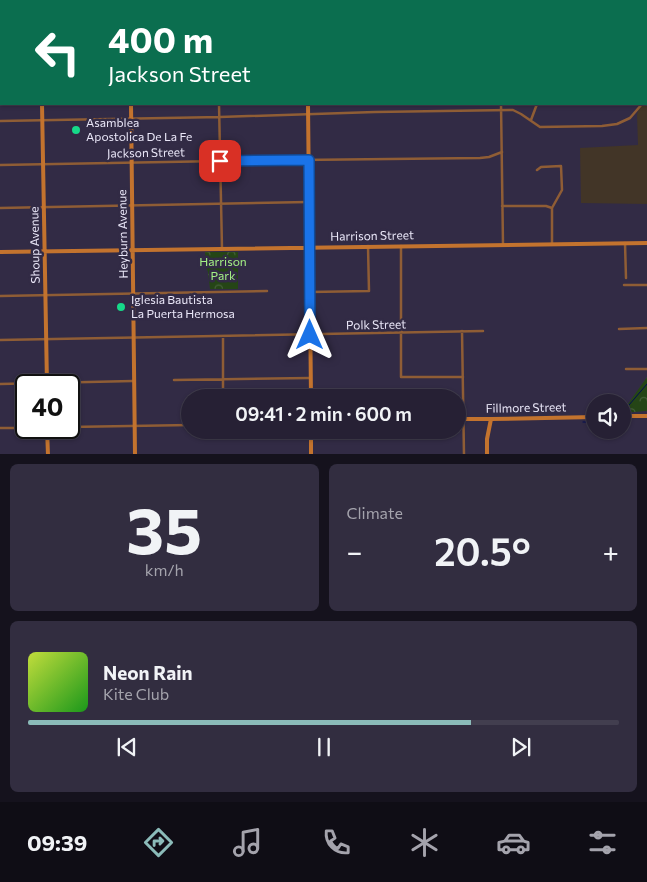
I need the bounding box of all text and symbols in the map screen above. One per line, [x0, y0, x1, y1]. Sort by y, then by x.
text: 400 m [108, 17, 213, 60]
icon: left [25, 20, 90, 85]
text: Jackson Street [108, 60, 251, 87]
place label: Asamblea Apostolica De La Fe [86, 115, 192, 143]
marker: Asamblea Apostolica De La Fe [70, 124, 82, 136]
pin [199, 140, 241, 182]
street label: Jackson Street [107, 144, 185, 161]
icon: arrive [206, 147, 234, 175]
street label: Heyburn Avenue [114, 189, 130, 279]
street label: Shoup Avenue [26, 206, 42, 284]
street label: Harrison Street [330, 227, 414, 243]
park label: Harrison Park [199, 254, 247, 282]
place label: Iglesia Bautista La Puerta Hermosa [131, 292, 235, 320]
marker: Iglesia Bautista La Puerta Hermosa [115, 301, 127, 313]
position arrow [283, 308, 335, 360]
street label: Polk Street [346, 316, 406, 332]
speed limit sign: 40 [15, 374, 80, 439]
map controls [586, 394, 631, 439]
button: sound [586, 394, 631, 439]
street label: Fillmore Street [485, 399, 567, 415]
text: 09:41 · 2 min · 600 m [235, 402, 412, 425]
text: 35 [126, 488, 202, 567]
text: Climate [347, 503, 403, 522]
text: 20.5° [434, 527, 531, 574]
text: − [347, 534, 362, 568]
text: + [603, 534, 619, 568]
text: km/h [145, 560, 184, 579]
text: Neon Rain [103, 661, 193, 684]
text: Kite Club [103, 684, 169, 703]
icon: previous [113, 733, 141, 761]
icon: pause [310, 733, 338, 761]
icon: next [507, 733, 535, 761]
icon: directions [141, 825, 176, 860]
icon: music [230, 825, 265, 860]
icon: phone [319, 825, 354, 860]
icon: climate [407, 825, 442, 860]
icon: car [496, 825, 531, 860]
icon: filters [585, 825, 620, 860]
text: 09:39 [27, 829, 87, 856]

